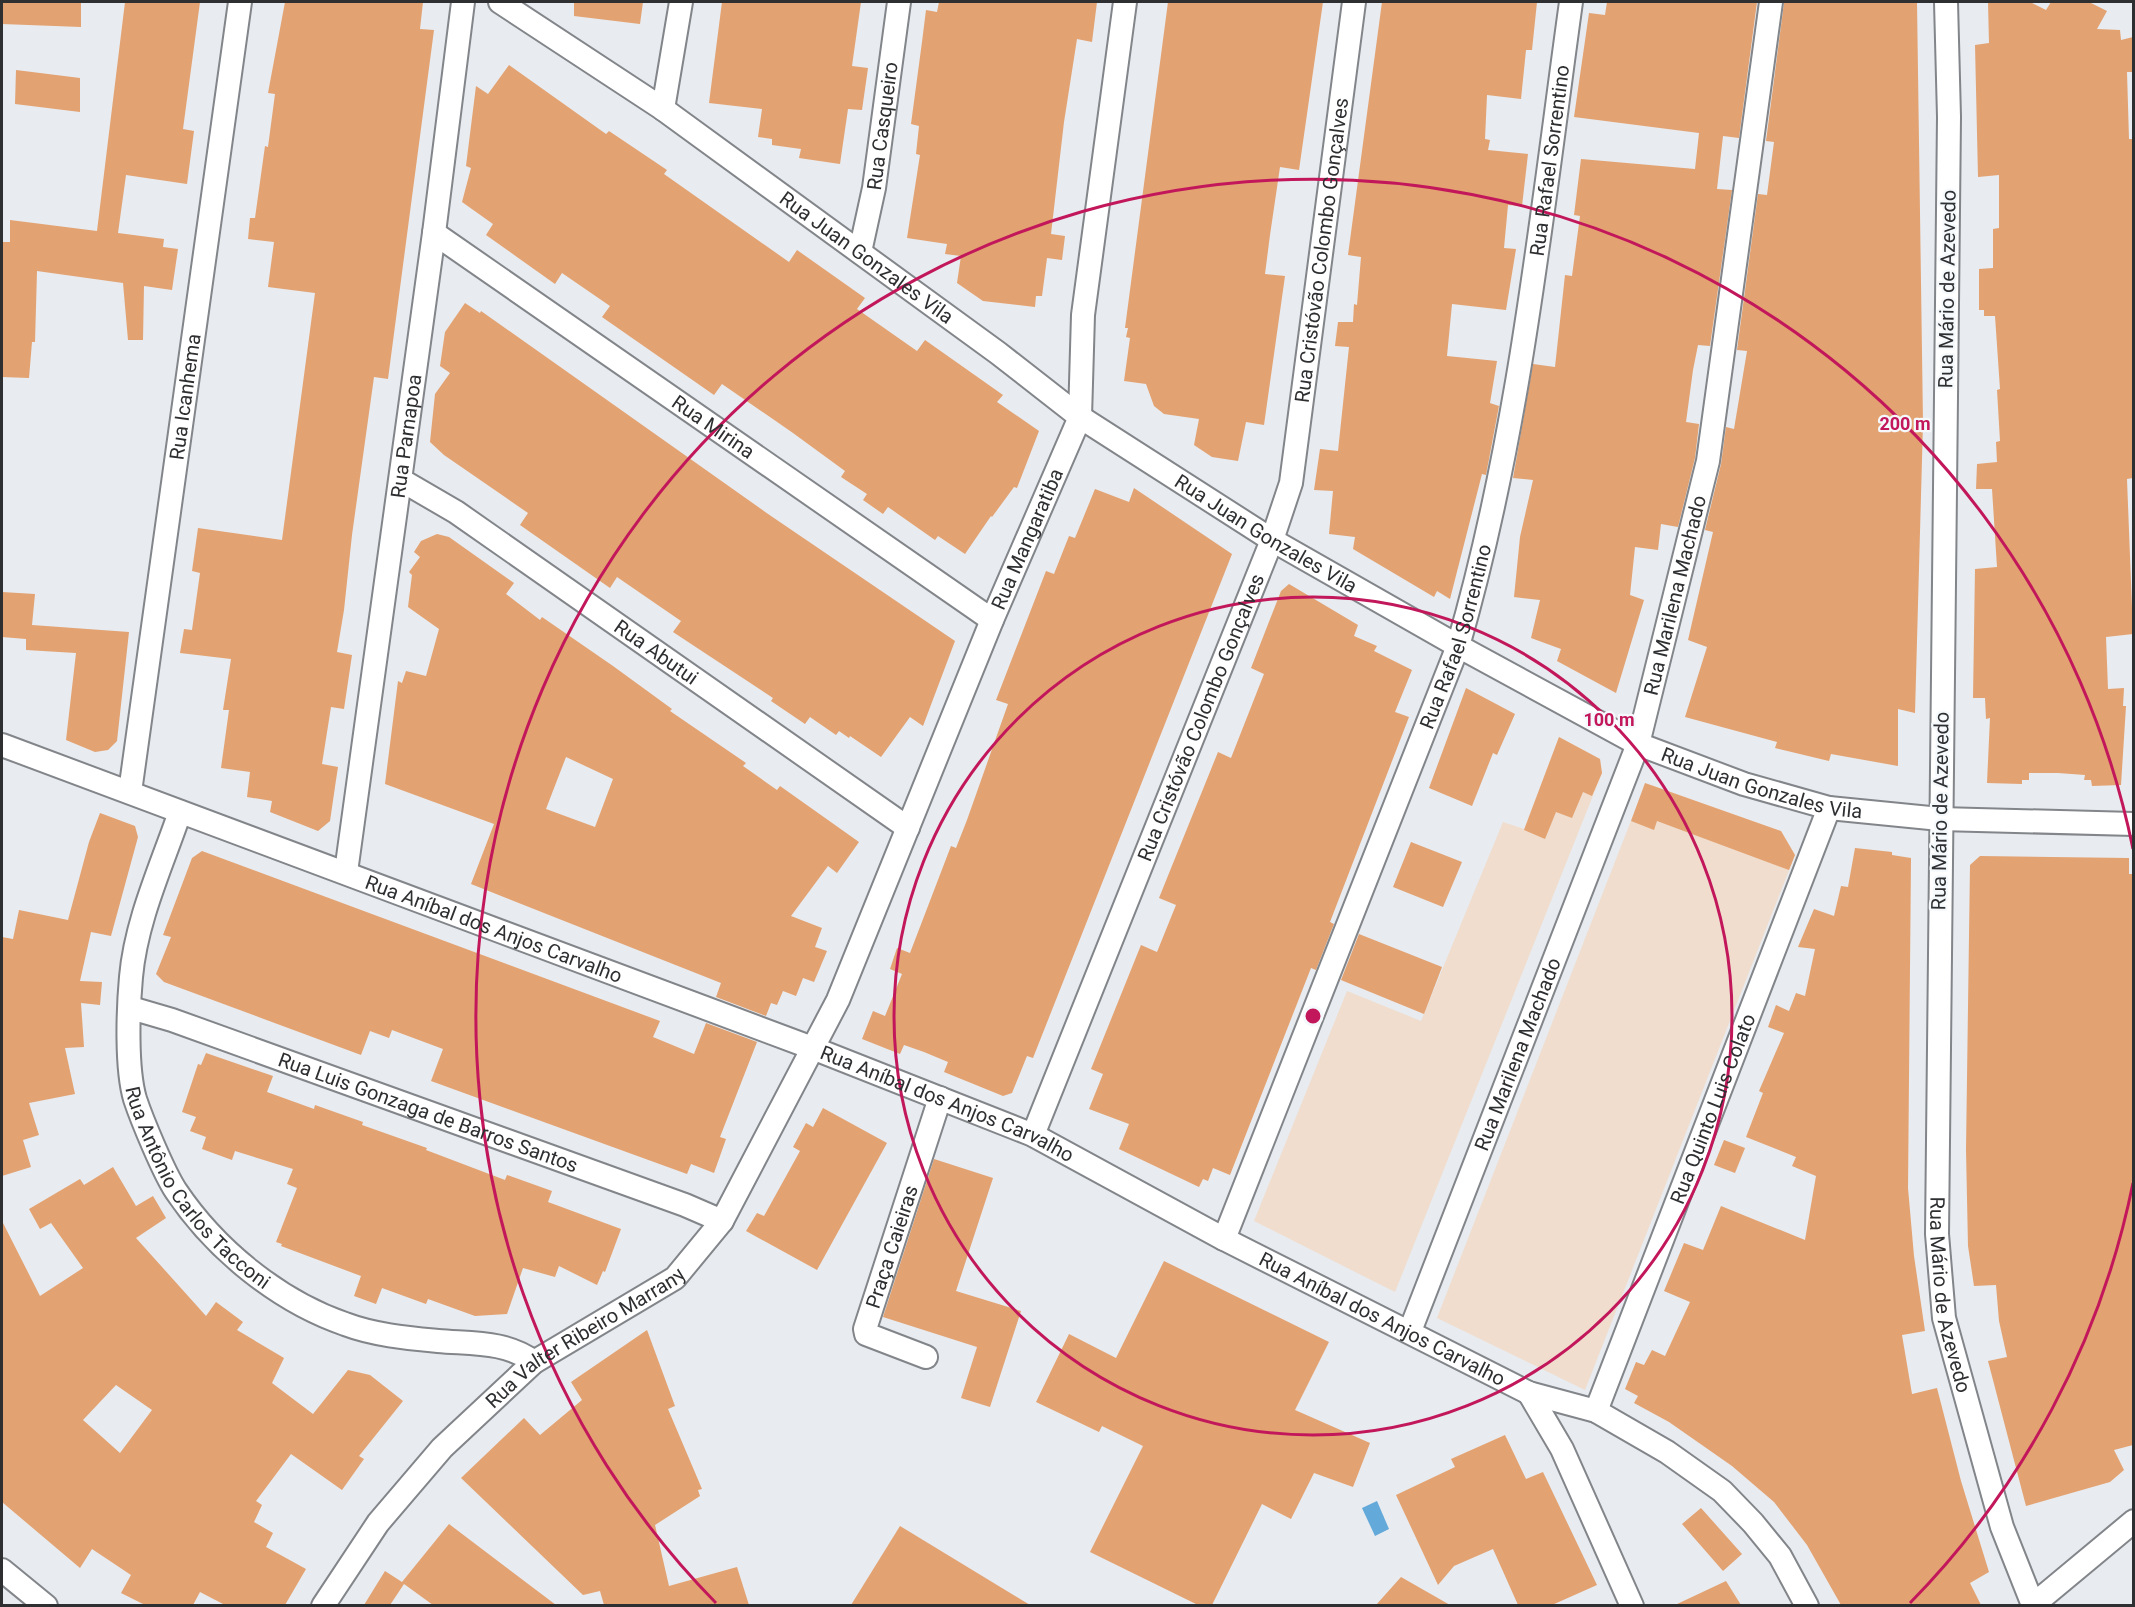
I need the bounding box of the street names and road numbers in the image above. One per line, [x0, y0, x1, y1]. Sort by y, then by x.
street label: Rua Casqueiro [862, 60, 903, 192]
street label: Rua Rafael Sorrentino [1525, 63, 1574, 258]
street label: Rua Cristóvão Colombo Gonçalves [1290, 96, 1353, 404]
street label: Rua Juan Gonzales Vila [775, 186, 958, 329]
street label: Rua Mário de Azevedo [1933, 189, 1961, 389]
street label: Rua Icanhema [164, 332, 206, 461]
street label: Rua Parnapoa [386, 373, 426, 500]
street label: Rua Mirina [667, 390, 759, 464]
street label: Rua Mangaratiba [986, 465, 1068, 613]
street label: Rua Juan Gonzales Vila [1170, 469, 1361, 598]
street label: Rua Marilena Machado [1639, 493, 1711, 698]
street label: Rua Rafael Sorrentino [1415, 542, 1496, 732]
street label: Rua Cristóvão Colombo Gonçalves [1132, 570, 1269, 865]
street label: Rua Abutui [610, 614, 703, 690]
street label: Rua Mário de Azevedo [1926, 711, 1954, 911]
street label: Rua Juan Gonzales Vila [1658, 742, 1864, 823]
street label: Rua Aníbal dos Anjos Carvalho [362, 870, 626, 988]
street label: Rua Marilena Machado [1469, 954, 1566, 1154]
street label: Rua Quinto Luis Colato [1665, 1010, 1760, 1207]
street label: Rua Aníbal dos Anjos Carvalho [817, 1040, 1078, 1167]
street label: Rua Luis Gonzaga de Barros Santos [275, 1047, 581, 1177]
street label: Rua Antônio Carlos Tacconi [120, 1084, 275, 1294]
street label: Praça Caieiras [861, 1182, 923, 1311]
street label: Rua Mário de Azevedo [1925, 1196, 1976, 1395]
street label: Rua Aníbal dos Anjos Carvalho [1255, 1247, 1509, 1391]
street label: Rua Valter Ribeiro Marrany [480, 1262, 691, 1413]

